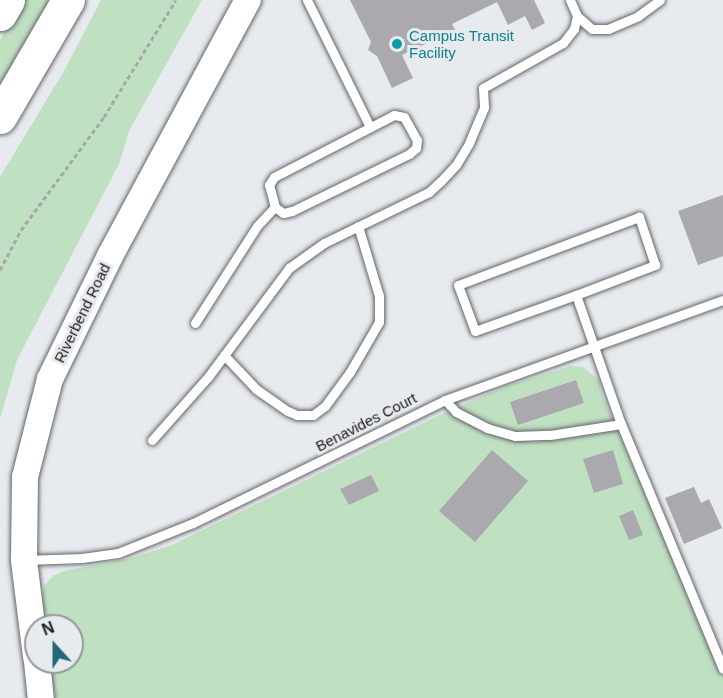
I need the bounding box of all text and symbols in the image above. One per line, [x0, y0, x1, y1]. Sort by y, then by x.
place label: Campus Transit Facility [409, 26, 514, 61]
marker: Campus Transit Facility [390, 37, 404, 51]
street label: Riverbend Road [50, 260, 114, 366]
street label: Benavides Court [313, 389, 419, 455]
north arrow [24, 614, 84, 674]
text: N [40, 619, 57, 639]

